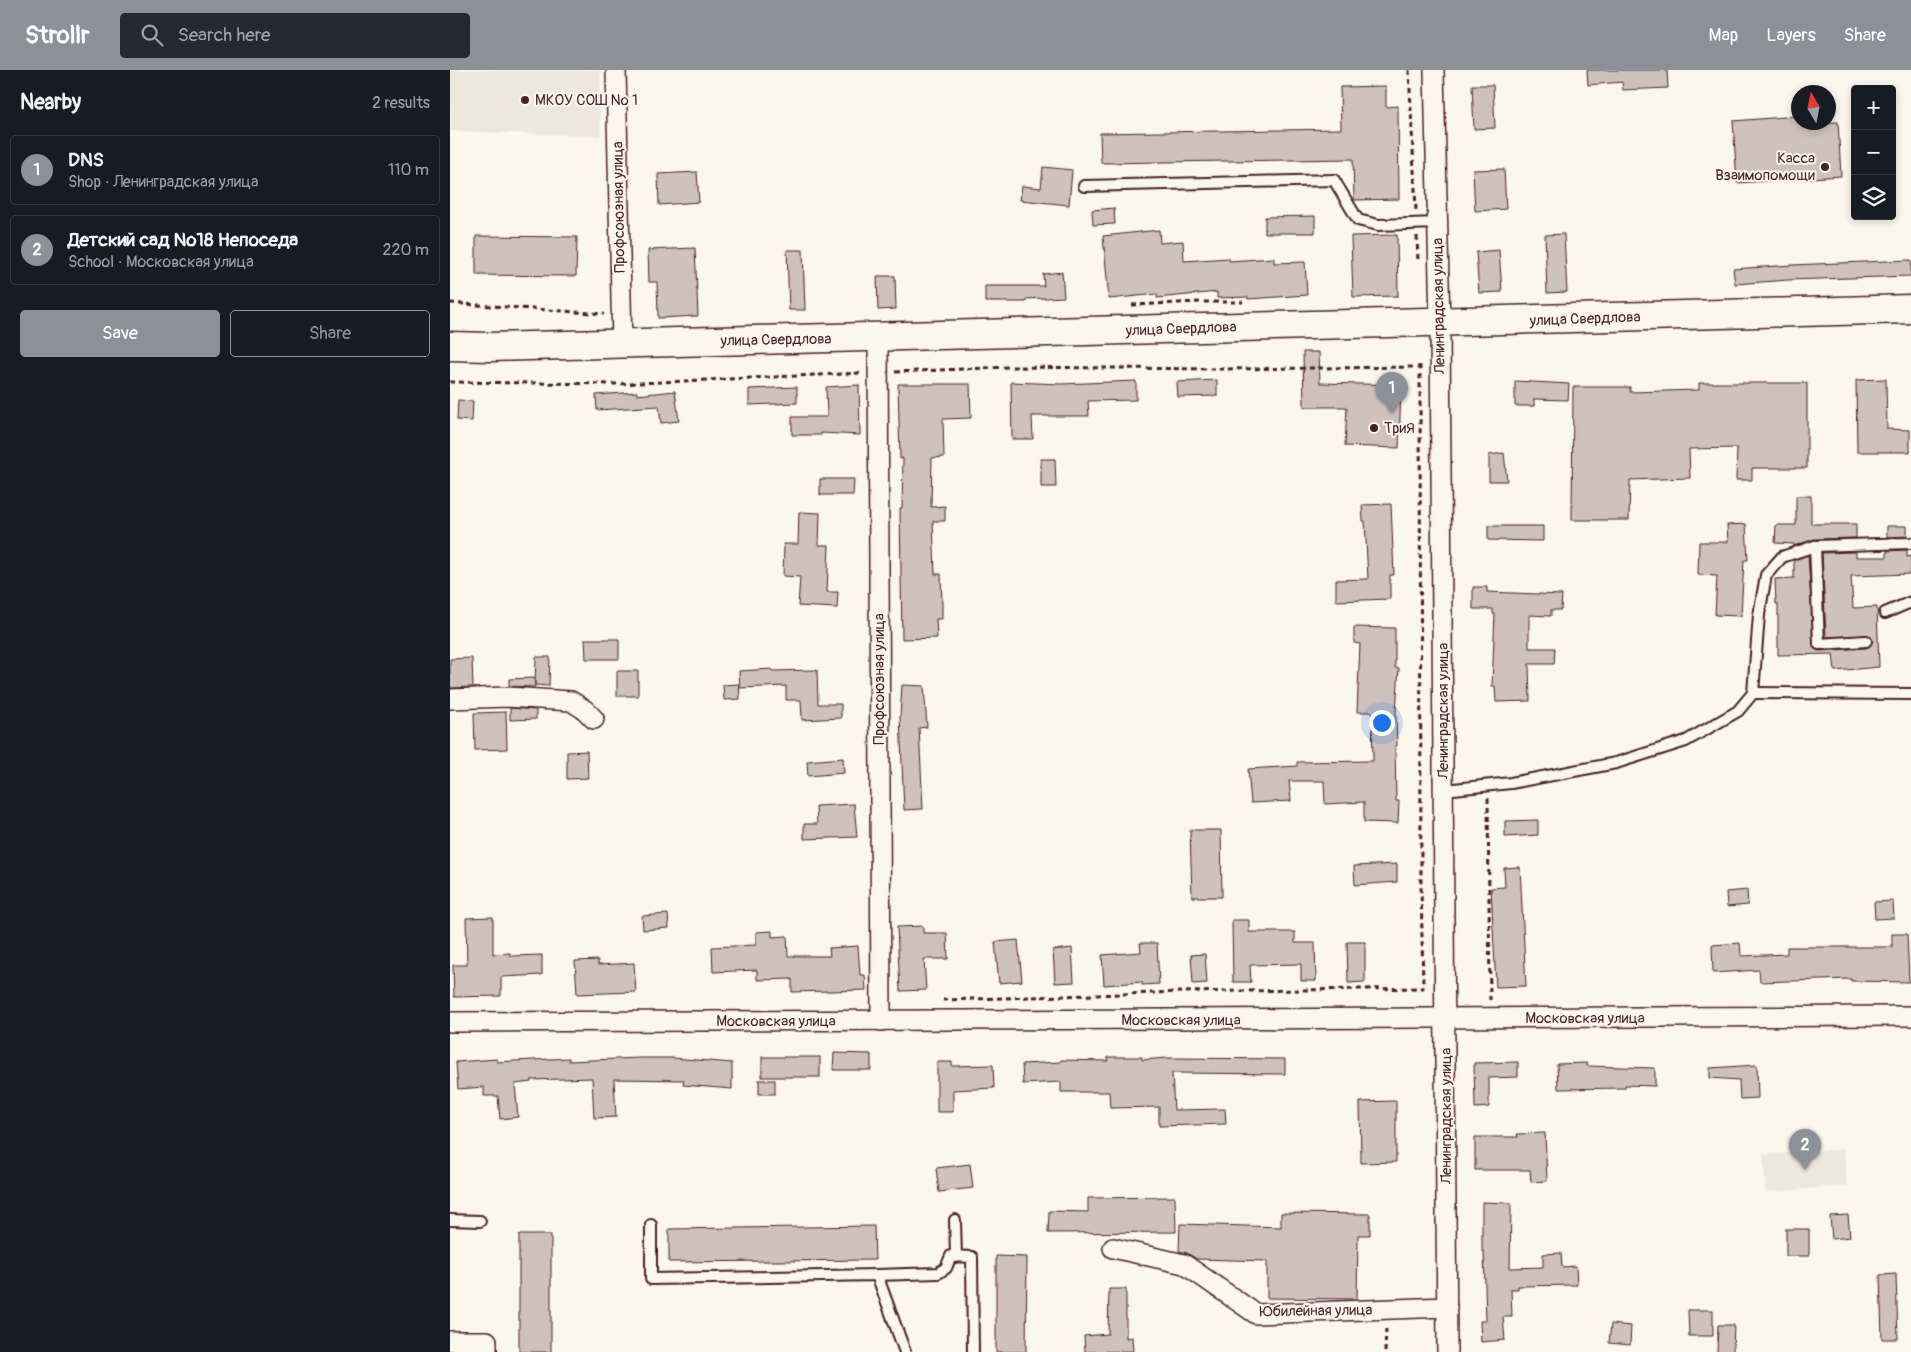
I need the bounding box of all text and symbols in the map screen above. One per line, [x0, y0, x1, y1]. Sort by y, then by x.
search box [120, 13, 470, 58]
text: Strollr [25, 21, 90, 50]
icon: search [138, 21, 166, 49]
text: Search here [178, 23, 270, 47]
text: Map [1709, 24, 1738, 47]
text: Layers [1766, 24, 1816, 47]
text: Share [1844, 24, 1886, 47]
north arrow [1791, 85, 1836, 130]
map controls [1851, 85, 1896, 220]
button: + [1851, 85, 1896, 130]
text: Nearby [20, 89, 81, 116]
place label: МКОУ СОШ № 1 [535, 91, 638, 110]
text: 2 results [372, 93, 430, 113]
marker: МКОУ СОШ № 1 [519, 94, 531, 106]
button: − [1851, 130, 1896, 175]
street label: Профсоюзная улица [608, 141, 630, 273]
text: DNS [68, 148, 104, 172]
place label: Касса Взаимопомощи [1715, 149, 1815, 185]
text: 1 [34, 160, 40, 180]
text: 110 m [388, 160, 429, 180]
marker: Касса Взаимопомощи [1819, 161, 1831, 173]
text: Shop · Ленинградская улица [68, 172, 259, 192]
button: layers [1851, 175, 1896, 220]
text: Детский сад №18 Непоседа [68, 228, 298, 252]
street label: Ленинградская улица [1428, 238, 1450, 375]
text: 2 [33, 240, 41, 260]
text: 220 m [383, 240, 429, 260]
text: School · Московская улица [68, 252, 254, 272]
street label: улица Свердлова [1528, 308, 1641, 330]
button: Save [20, 310, 220, 357]
button: Share [230, 310, 430, 357]
street label: улица Свердлова [1124, 318, 1237, 340]
street label: улица Свердлова [719, 330, 832, 350]
pin: 1 [1376, 372, 1408, 413]
place label: ТриЯ [1384, 419, 1415, 438]
marker: ТриЯ [1368, 422, 1380, 434]
street label: Профсоюзная улица [870, 613, 889, 745]
street label: Ленинградская улица [1434, 643, 1453, 780]
your location [1369, 710, 1395, 736]
street label: Московская улица [1525, 1009, 1645, 1028]
street label: Московская улица [1121, 1011, 1241, 1030]
street label: Московская улица [716, 1012, 836, 1031]
street label: Ленинградская улица [1437, 1048, 1456, 1185]
pin: 2 [1789, 1129, 1821, 1170]
street label: Юбилейная улица [1259, 1301, 1373, 1321]

